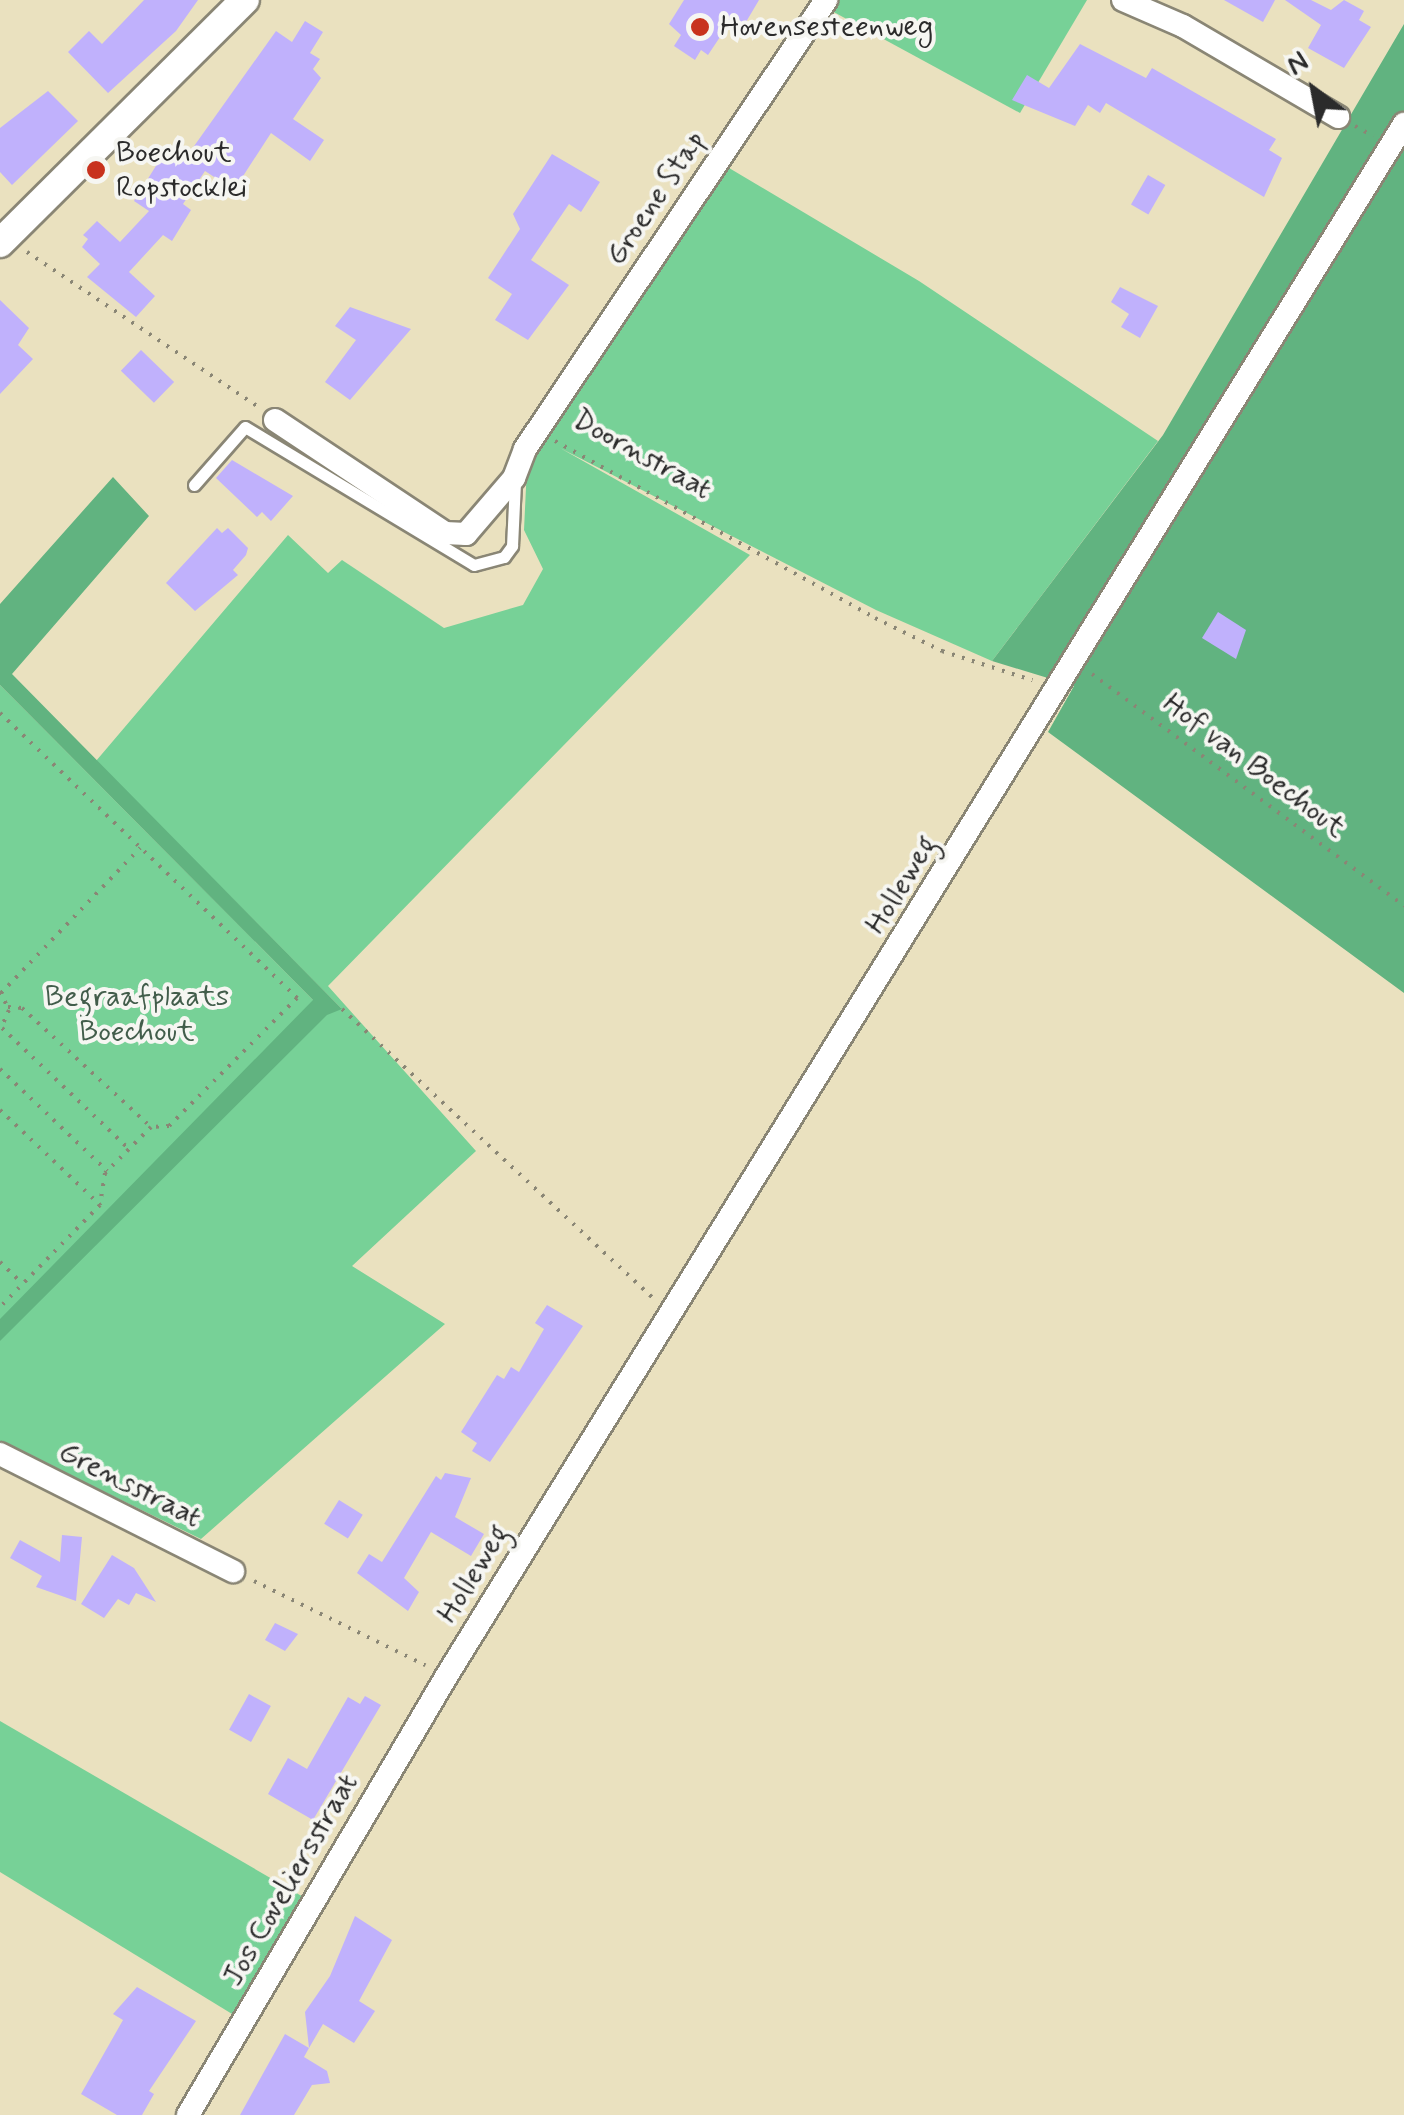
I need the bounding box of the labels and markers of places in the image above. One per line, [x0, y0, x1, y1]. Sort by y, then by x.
place label: Hovensesteenweg [720, 9, 933, 45]
marker: Hovensesteenweg [689, 16, 711, 38]
place label: Boechout Ropstocklei [116, 135, 247, 206]
marker: Boechout Ropstocklei [85, 159, 107, 181]

